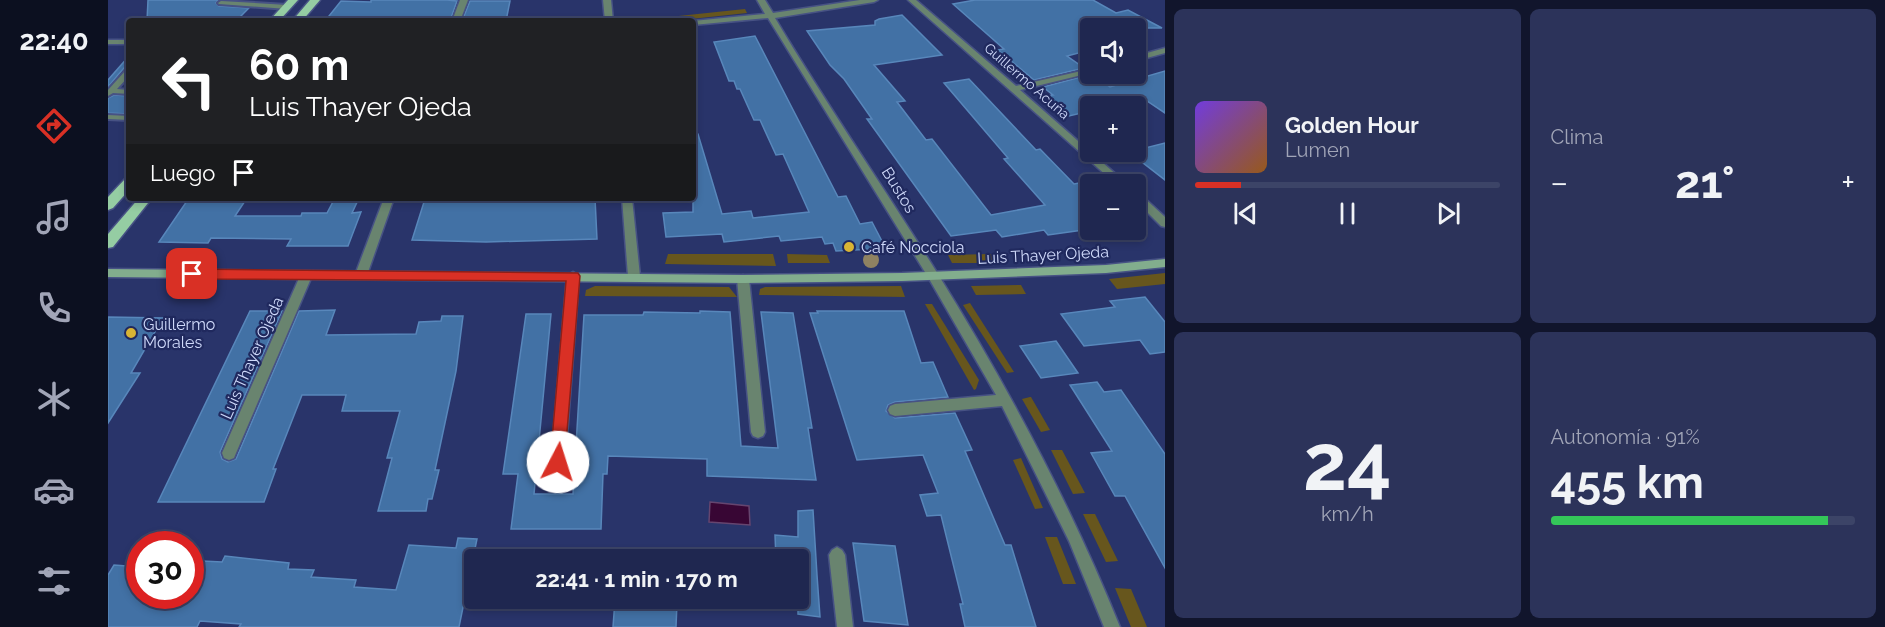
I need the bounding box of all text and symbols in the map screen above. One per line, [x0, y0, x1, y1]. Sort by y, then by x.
map controls [1080, 18, 1146, 240]
button: sound [1080, 18, 1146, 84]
text: 22:40 [19, 25, 89, 56]
street label: Guillermo Acuña [981, 40, 1073, 122]
text: 60 m [249, 41, 349, 90]
icon: left [150, 42, 228, 120]
text: Luis Thayer Ojeda [249, 91, 472, 122]
button: + [1080, 96, 1146, 162]
icon: directions [33, 105, 75, 147]
text: Golden Hour [1285, 112, 1419, 138]
text: Clima [1551, 125, 1603, 149]
text: Lumen [1285, 138, 1350, 162]
icon: arrive [227, 156, 260, 189]
text: 21° [1675, 156, 1735, 209]
text: Luego [150, 160, 215, 186]
text: − [1551, 163, 1568, 202]
text: + [1841, 163, 1855, 202]
street label: Bustos [878, 164, 921, 217]
button: − [1080, 174, 1146, 240]
icon: music [33, 196, 75, 238]
icon: previous [1229, 197, 1262, 230]
icon: pause [1331, 197, 1364, 230]
icon: next [1432, 197, 1465, 230]
place label: Café Nocciola [861, 238, 964, 257]
marker: Café Nocciola [842, 240, 856, 254]
street label: Luis Thayer Ojeda [977, 242, 1109, 268]
pin [166, 248, 217, 299]
icon: arrive [175, 257, 208, 290]
icon: phone [33, 287, 75, 329]
street label: Luis Thayer Ojeda [216, 294, 288, 422]
place label: Guillermo Morales [143, 315, 215, 352]
marker: Guillermo Morales [124, 326, 138, 340]
icon: climate [33, 378, 75, 420]
text: 24 [1303, 417, 1392, 508]
text: Autonomía · 91% [1551, 425, 1700, 449]
position arrow [526, 430, 590, 494]
text: 455 km [1551, 456, 1704, 509]
icon: car [33, 469, 75, 511]
text: km/h [1321, 502, 1374, 526]
speed limit sign: 30 [126, 531, 204, 609]
icon: filters [33, 560, 75, 602]
text: 22:41 · 1 min · 170 m [535, 566, 738, 592]

